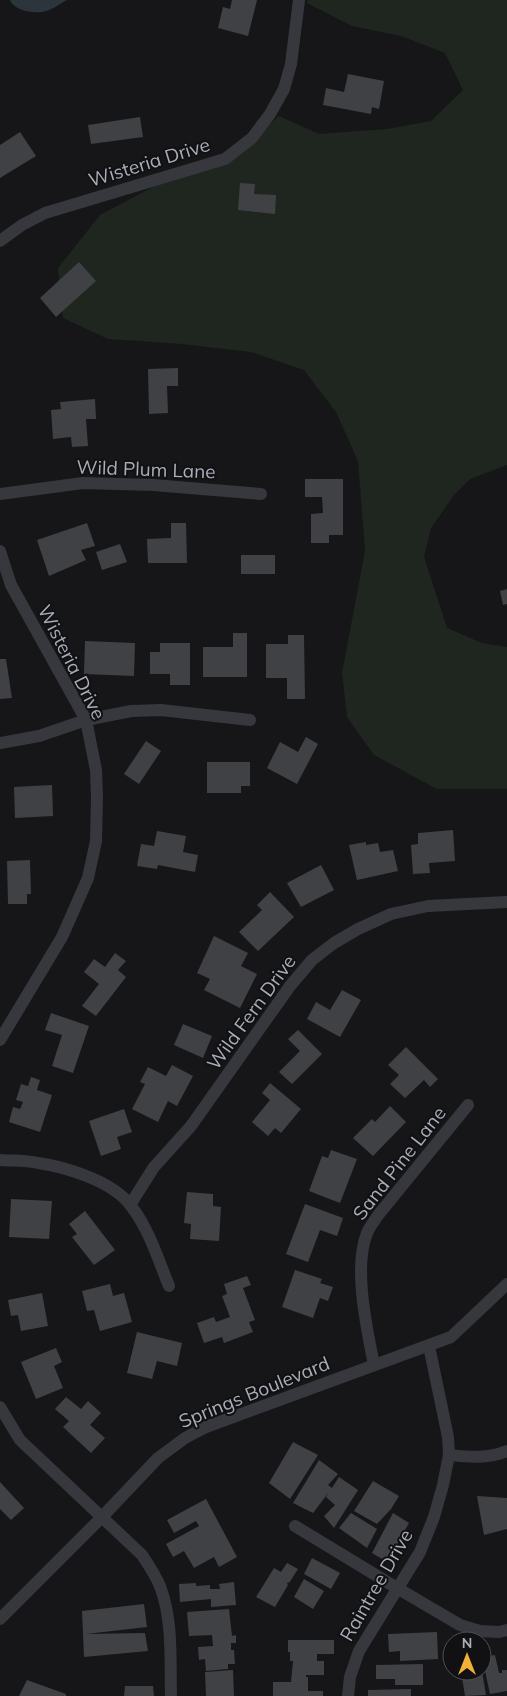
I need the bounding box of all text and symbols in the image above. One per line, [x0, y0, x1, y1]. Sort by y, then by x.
street label: Wisteria Drive [85, 132, 213, 192]
street label: Wild Plum Lane [76, 455, 216, 483]
street label: Wisteria Drive [33, 601, 111, 723]
street label: Wild Fern Drive [201, 950, 301, 1074]
street label: Sand Pine Lane [347, 1102, 451, 1224]
street label: Springs Boulevard [175, 1351, 333, 1433]
street label: Raintree Drive [334, 1525, 418, 1645]
north arrow [442, 1631, 492, 1681]
text: N [462, 1634, 472, 1652]

